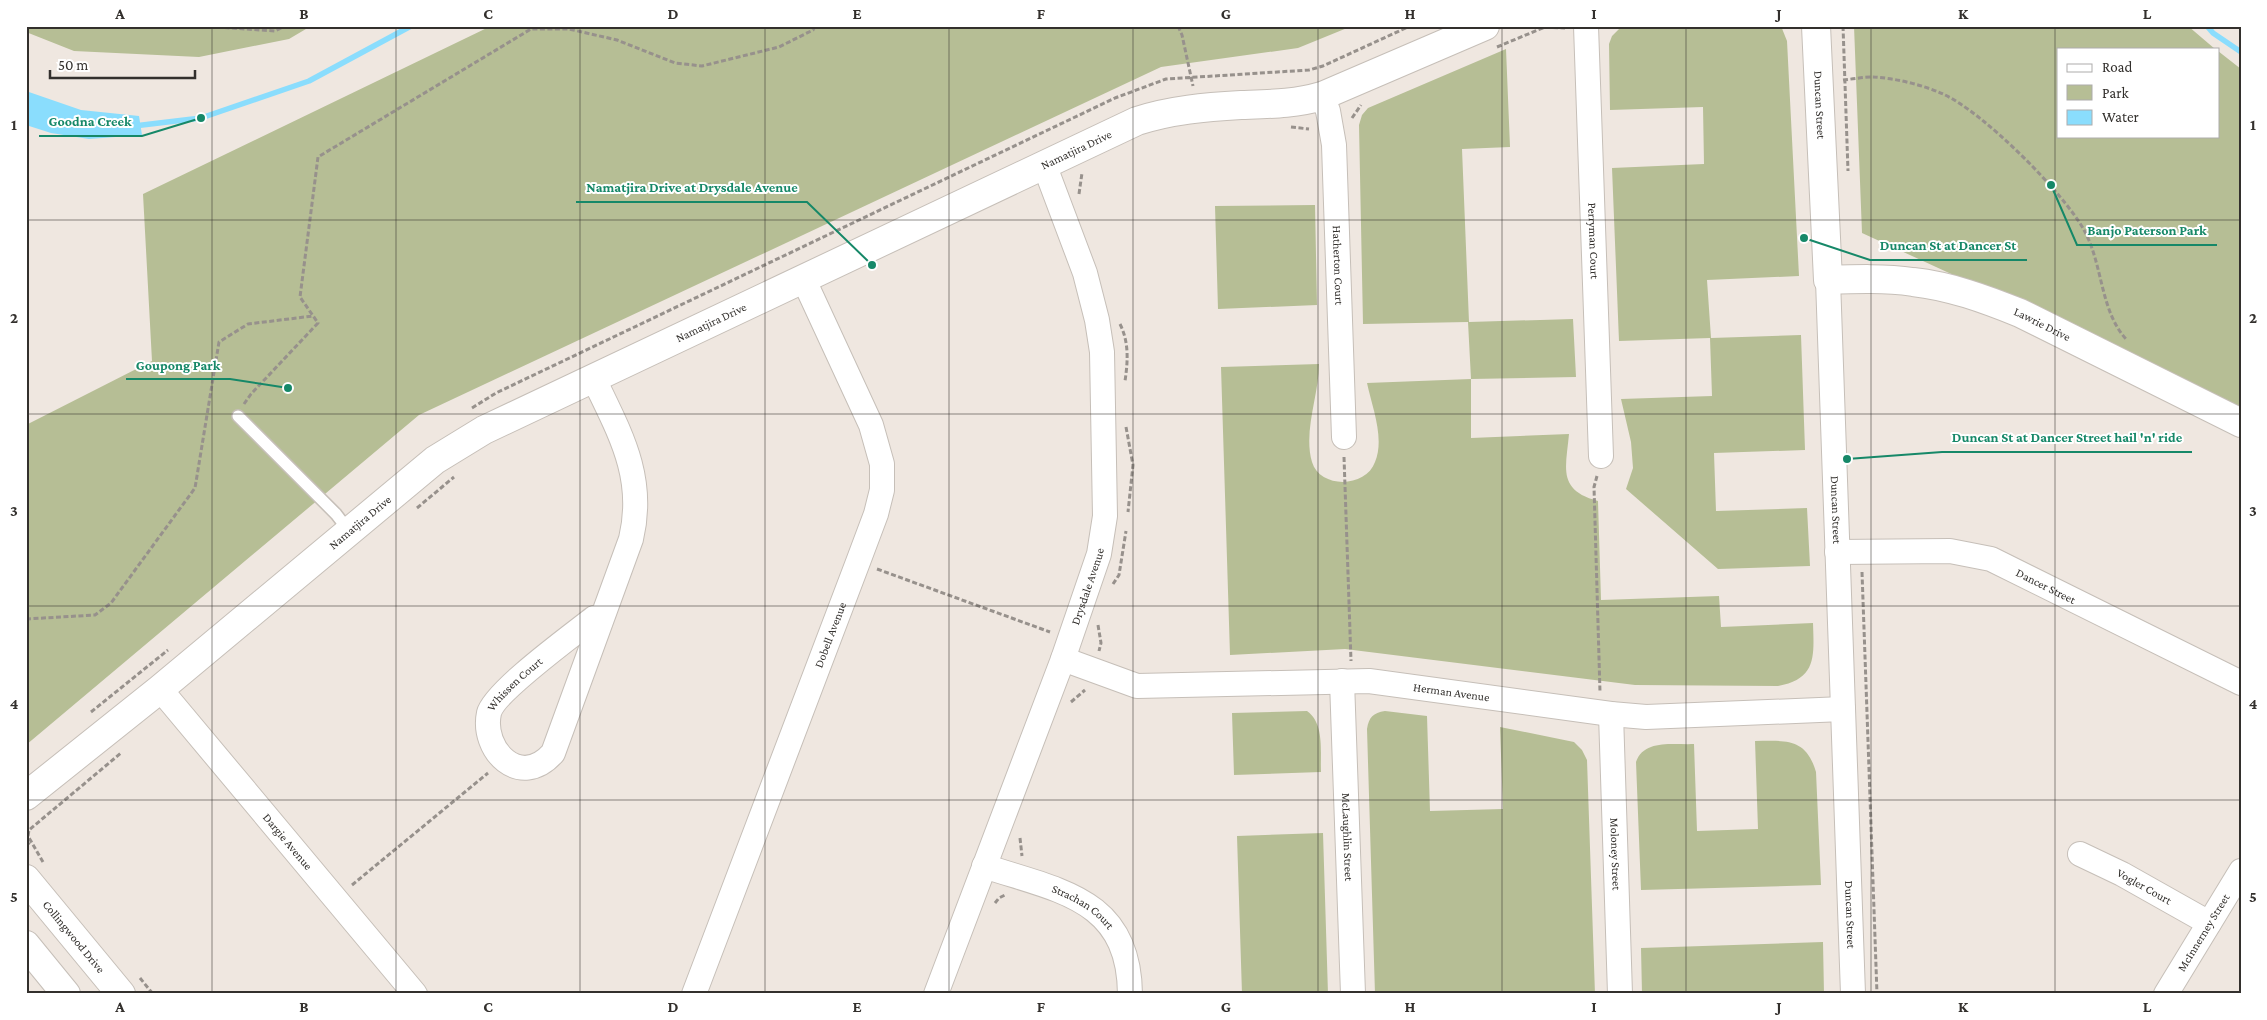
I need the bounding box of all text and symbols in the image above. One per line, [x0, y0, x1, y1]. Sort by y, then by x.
text: A [114, 5, 125, 22]
text: B [299, 5, 309, 22]
text: C [483, 5, 493, 22]
text: D [667, 5, 679, 22]
text: E [852, 5, 862, 22]
text: F [1037, 5, 1046, 22]
text: G [1221, 5, 1231, 22]
text: H [1405, 5, 1416, 22]
text: I [1591, 5, 1597, 22]
text: J [1774, 5, 1782, 22]
text: K [1958, 5, 1969, 22]
text: L [2143, 5, 2152, 22]
scale bar [50, 48, 195, 80]
legend [2057, 48, 2220, 138]
text: 50 m [58, 57, 88, 73]
text: Road [2102, 59, 2133, 75]
street label: Duncan Street [1811, 70, 1828, 140]
text: Park [2102, 85, 2129, 101]
callout: Goodna Creek [39, 107, 142, 136]
text: Water [2102, 109, 2139, 125]
text: Goodna Creek [48, 113, 132, 129]
text: 1 [11, 116, 17, 133]
text: 1 [2250, 116, 2256, 133]
street label: Namatjira Drive [1039, 127, 1114, 172]
callout: Namatjira Drive at Drysdale Avenue [576, 173, 807, 202]
text: Namatjira Drive at Drysdale Avenue [586, 179, 798, 196]
street label: Perryman Court [1585, 202, 1602, 280]
callout: Banjo Paterson Park [2077, 216, 2217, 245]
text: Banjo Paterson Park [2087, 222, 2207, 239]
street label: Hatherton Court [1330, 225, 1347, 306]
callout: Duncan St at Dancer St [1870, 231, 2027, 260]
text: Duncan St at Dancer St [1880, 237, 2017, 253]
street label: Namatjira Drive [673, 300, 749, 345]
street label: Lawrie Drive [2012, 304, 2073, 344]
text: 2 [10, 309, 18, 326]
text: 2 [2249, 309, 2257, 326]
callout: Goupong Park [126, 350, 230, 379]
text: Goupong Park [136, 357, 221, 373]
callout: Duncan St at Dancer Street hail 'n' ride [1942, 423, 2192, 452]
text: Duncan St at Dancer Street hail 'n' ride [1952, 429, 2183, 445]
street label: Duncan Street [1828, 476, 1844, 545]
street label: Namatjira Drive [326, 492, 394, 552]
text: 3 [10, 502, 18, 519]
text: 3 [2249, 502, 2257, 519]
street label: Drysdale Avenue [1068, 547, 1107, 627]
street label: Dancer Street [2014, 566, 2079, 607]
street label: Dobell Avenue [811, 600, 849, 670]
street label: Whissen Court [484, 654, 546, 714]
street label: Herman Avenue [1412, 680, 1490, 704]
text: 4 [10, 695, 19, 712]
text: 4 [2249, 695, 2258, 712]
street label: McLaughlin Street [1339, 793, 1356, 882]
street label: Dargie Avenue [260, 811, 315, 873]
street label: Moloney Street [1607, 817, 1624, 891]
street label: Vogler Court [2115, 866, 2175, 908]
street label: Duncan Street [1842, 880, 1858, 950]
street label: Strachan Court [1050, 881, 1118, 933]
text: 5 [10, 888, 18, 905]
text: 5 [2249, 888, 2257, 905]
street label: McInnerney Street [2174, 890, 2233, 974]
street label: Collingwood Drive [40, 898, 108, 976]
text: A [114, 998, 125, 1015]
text: B [299, 998, 309, 1015]
text: C [483, 998, 493, 1015]
text: D [667, 998, 679, 1015]
text: E [852, 998, 862, 1015]
text: F [1037, 998, 1046, 1015]
text: G [1221, 998, 1231, 1015]
text: H [1405, 998, 1416, 1015]
text: I [1591, 998, 1597, 1015]
text: J [1774, 998, 1782, 1015]
text: K [1958, 998, 1969, 1015]
text: L [2143, 998, 2152, 1015]

